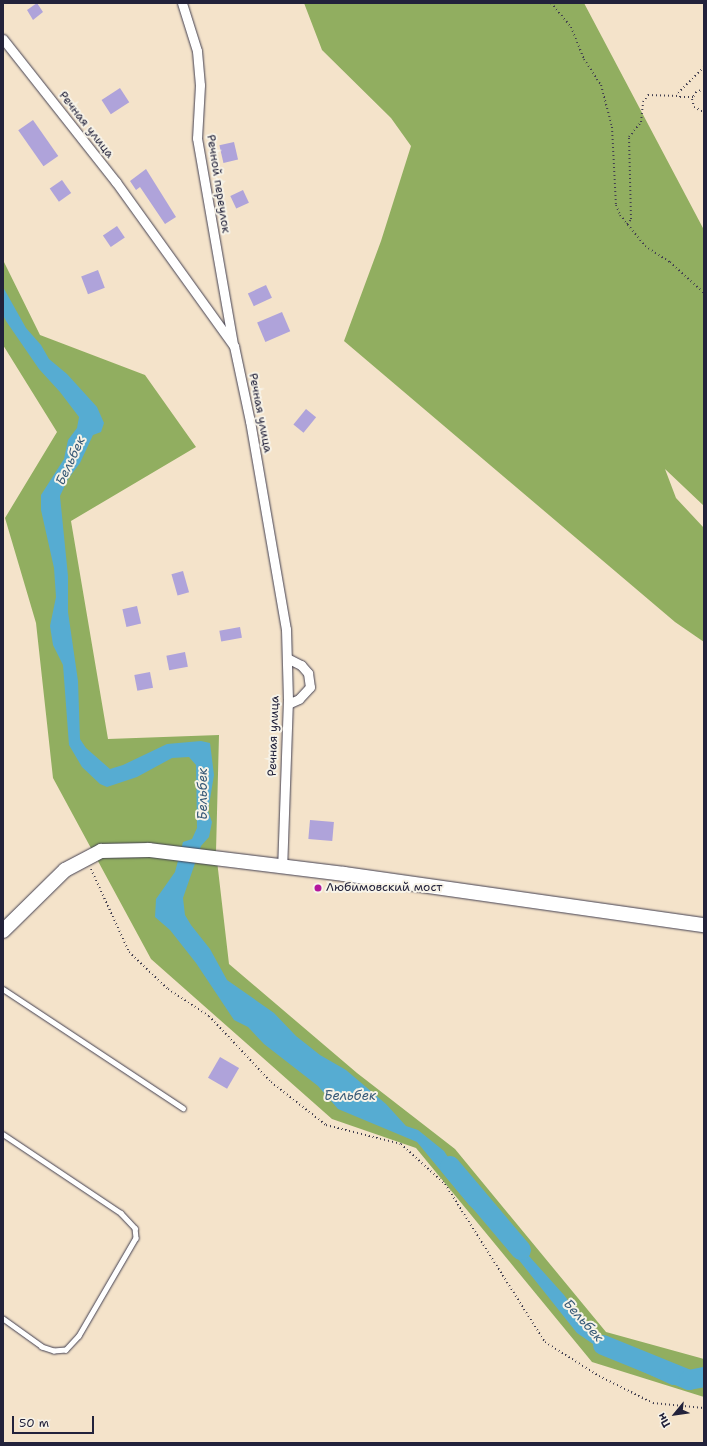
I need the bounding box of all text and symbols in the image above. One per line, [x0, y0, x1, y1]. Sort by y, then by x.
street label: Речная улица [55, 89, 117, 161]
street label: Речной переулок [203, 134, 233, 234]
street label: Речная улица [245, 372, 275, 454]
water label: Бельбек [53, 434, 89, 488]
street label: Речная улица [265, 695, 283, 777]
water label: Бельбек [195, 768, 211, 820]
place label: Любимовский мост [326, 881, 442, 895]
marker: Любимовский мост [313, 883, 323, 893]
water label: Бельбек [324, 1088, 376, 1104]
water label: Бельбек [560, 1297, 606, 1345]
north arrow [655, 1394, 695, 1434]
scale bar [14, 1408, 96, 1434]
text: Пн [654, 1410, 674, 1430]
text: 50 m [19, 1415, 49, 1431]

